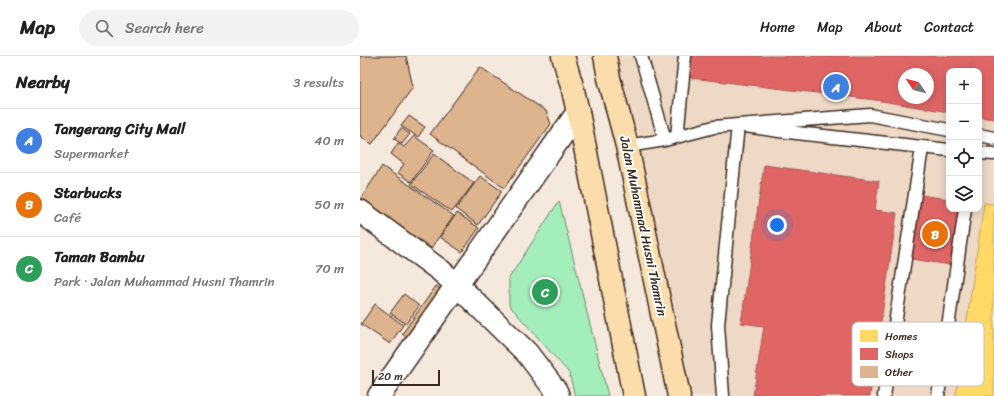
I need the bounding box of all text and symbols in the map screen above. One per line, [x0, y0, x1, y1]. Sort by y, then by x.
search box [79, 10, 359, 46]
text: Map [20, 11, 55, 44]
text: Search here [125, 15, 204, 41]
text: Home [760, 15, 795, 40]
text: Map [817, 15, 843, 40]
text: About [865, 15, 902, 40]
text: Contact [924, 15, 974, 40]
icon: search [93, 17, 115, 39]
text: Nearby [16, 67, 70, 97]
north arrow [898, 68, 934, 104]
map controls [946, 68, 982, 212]
button: + [946, 68, 982, 104]
text: 3 results [293, 71, 344, 94]
pin: A [823, 72, 849, 102]
button: − [946, 104, 982, 140]
text: Tangerang City Mall [54, 116, 185, 142]
text: A [25, 129, 33, 152]
text: 40 m [314, 129, 344, 152]
street label: Jalan Muhammad Husni Thamrin [613, 133, 674, 318]
button: locate [946, 140, 982, 176]
text: Supermarket [54, 142, 129, 165]
button: layers [946, 176, 982, 212]
text: Starbucks [54, 180, 121, 206]
text: B [25, 193, 33, 216]
text: 50 m [314, 193, 344, 216]
text: Café [54, 206, 81, 229]
your location [767, 215, 787, 235]
pin: B [922, 219, 948, 249]
text: Taman Bambu [54, 244, 145, 270]
text: C [25, 257, 33, 280]
text: 70 m [315, 257, 344, 280]
text: Park · Jalan Muhammad Husni Thamrin [54, 270, 275, 293]
pin: C [532, 277, 558, 307]
legend [852, 322, 984, 386]
text: Homes [885, 327, 918, 346]
text: Shops [885, 345, 914, 364]
text: Other [885, 363, 913, 382]
text: 20 m [378, 367, 403, 386]
scale bar [372, 368, 440, 387]

